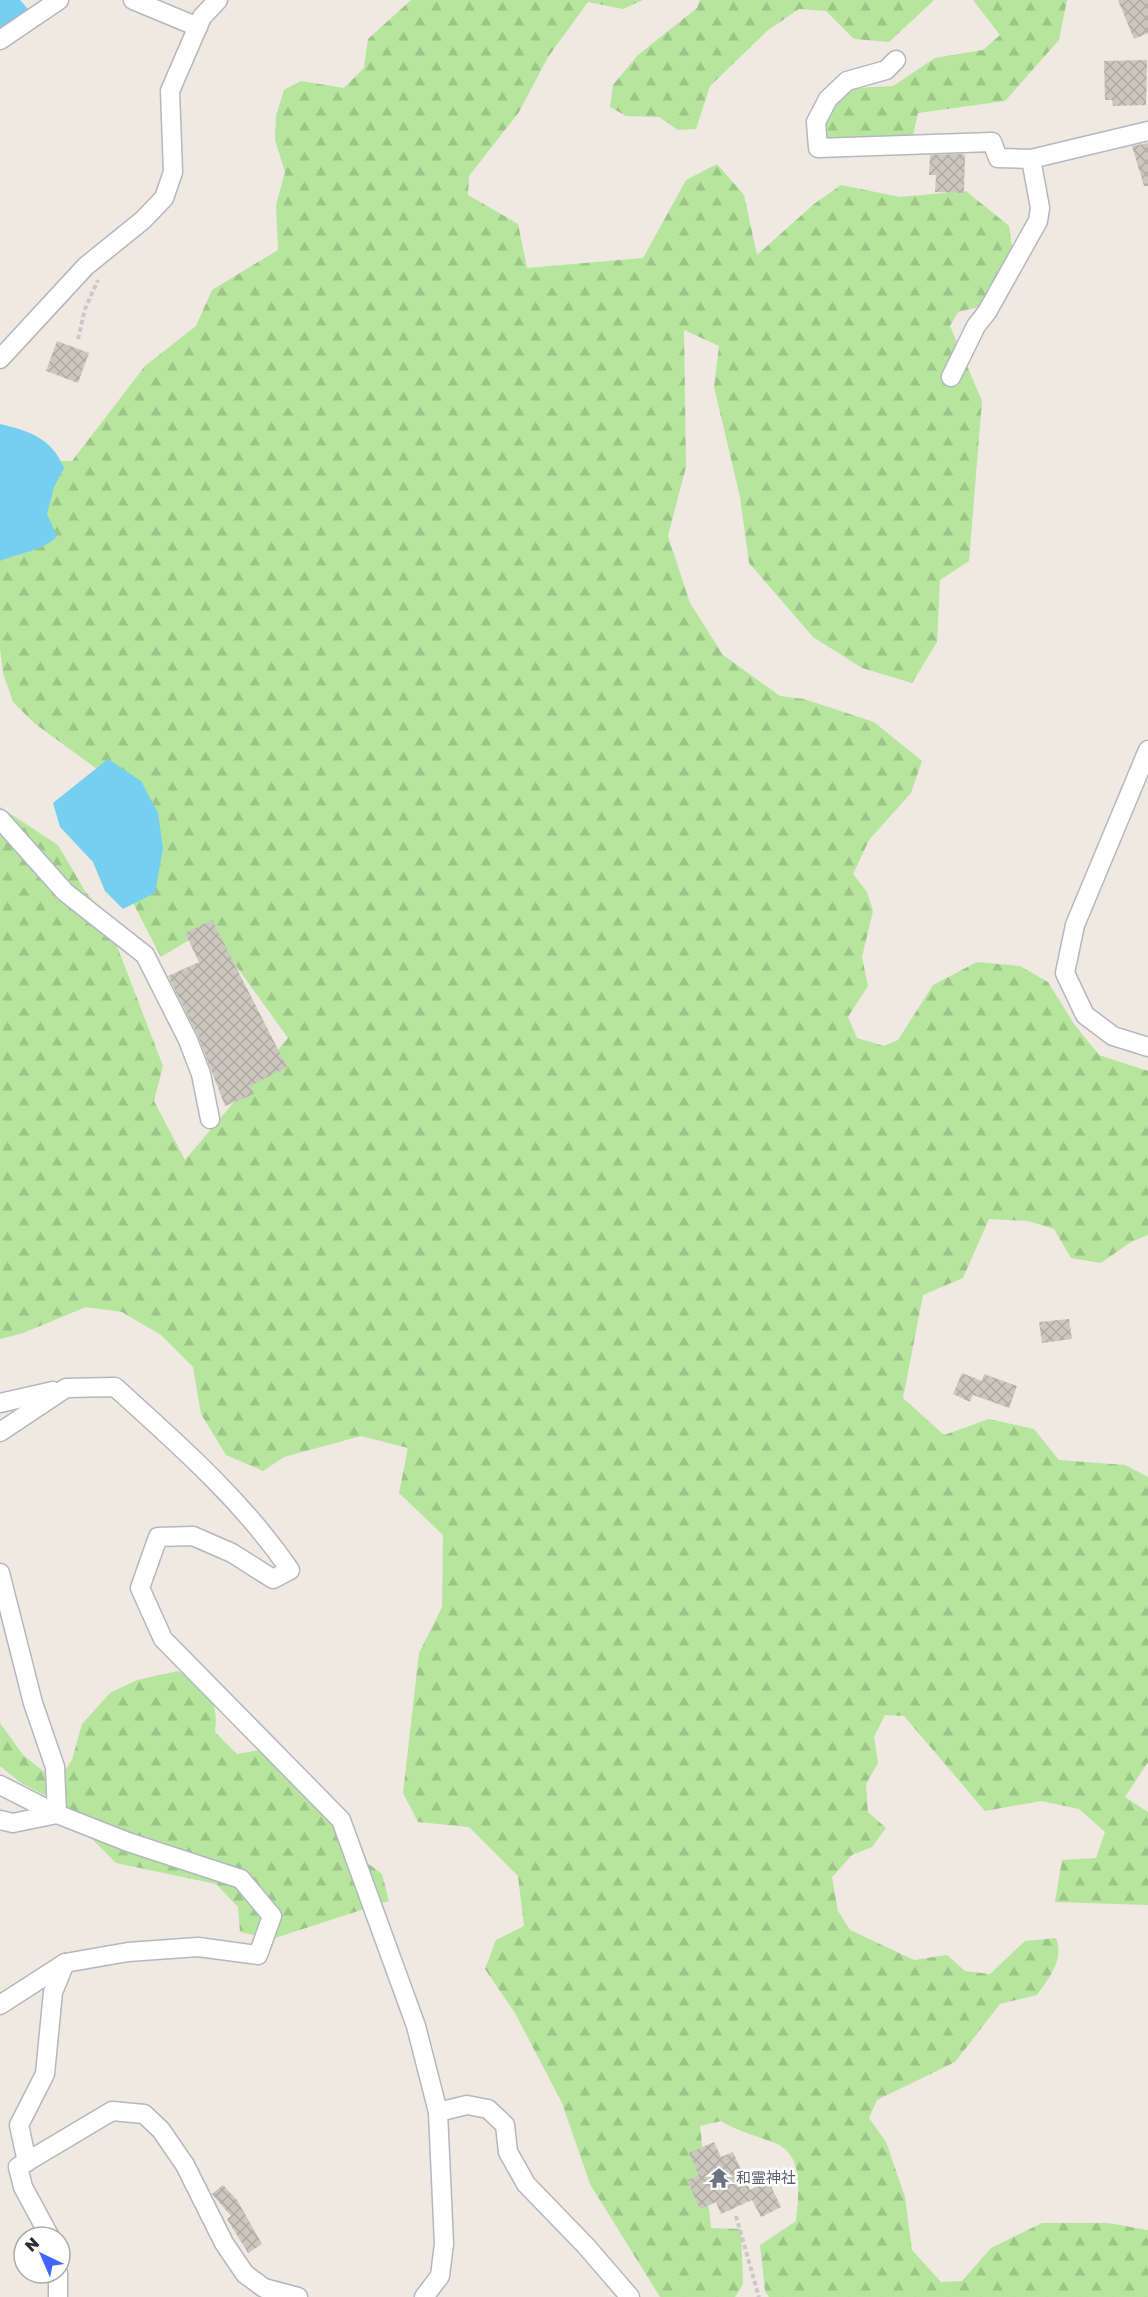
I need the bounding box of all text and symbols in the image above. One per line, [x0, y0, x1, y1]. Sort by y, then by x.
temple icon: 和霊神社 [707, 2166, 731, 2190]
place label: 和霊神社 [736, 2168, 796, 2186]
north arrow [12, 2225, 72, 2285]
text: N [20, 2233, 43, 2256]

